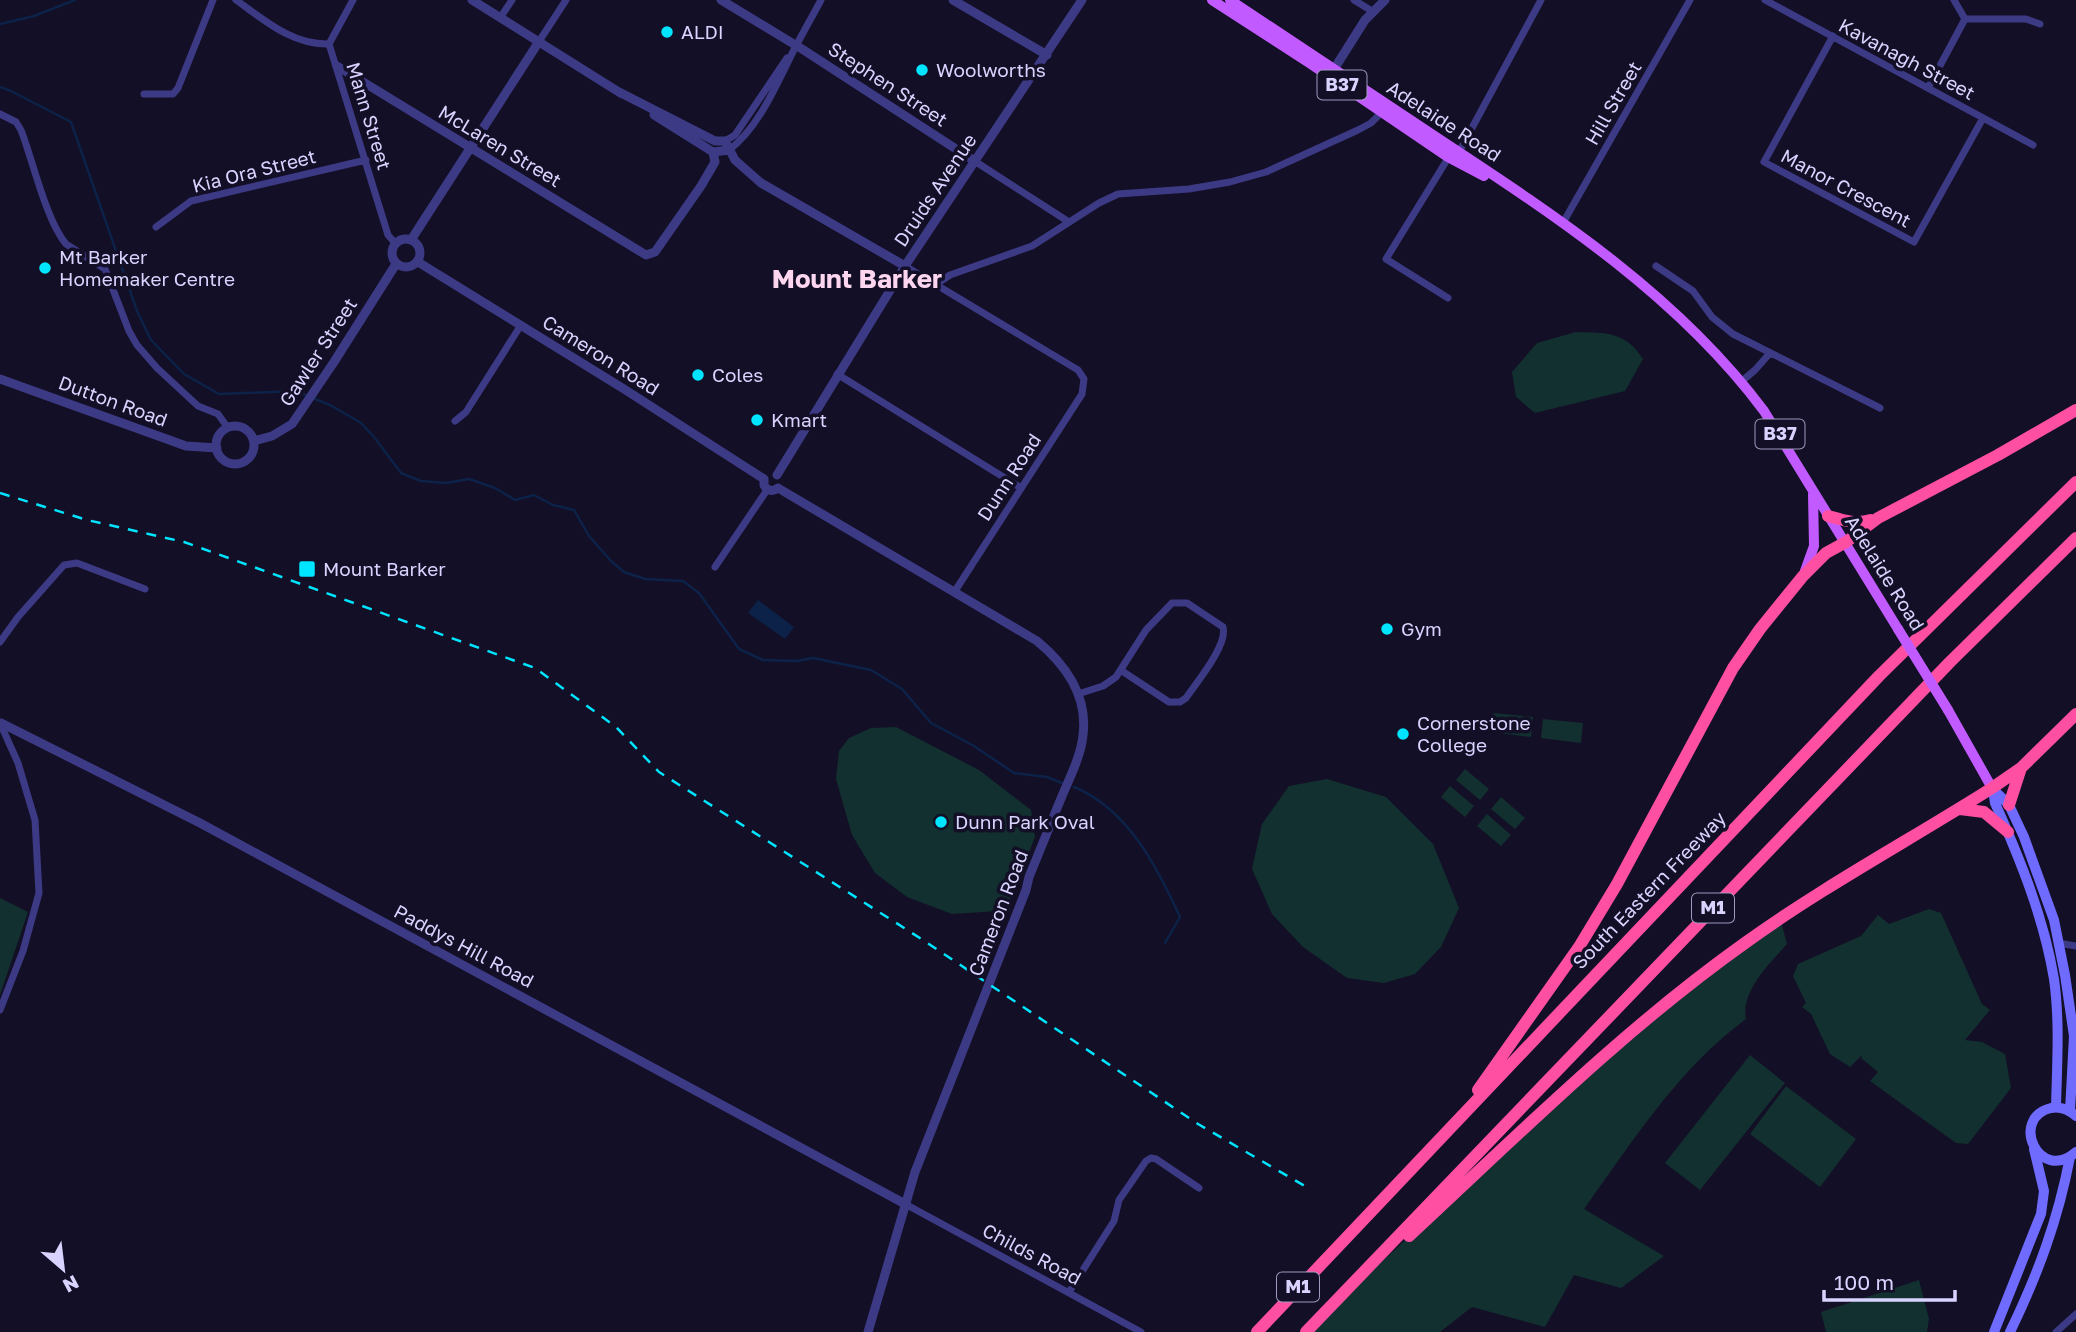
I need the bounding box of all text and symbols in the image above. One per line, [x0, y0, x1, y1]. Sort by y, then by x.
street label: Kavanagh Street [1835, 13, 1979, 104]
place label: ALDI [681, 20, 724, 43]
marker: ALDI [659, 24, 675, 40]
street label: Stephen Street [824, 37, 952, 131]
street label: Hill Street [1579, 57, 1646, 149]
place label: Woolworths [936, 58, 1046, 81]
street label: Mann Street [342, 59, 397, 173]
marker: Woolworths [914, 62, 930, 78]
road number: B37 [1318, 70, 1366, 100]
street label: Adelaide Road [1383, 75, 1506, 166]
street label: McLaren Street [435, 100, 566, 191]
street label: Druids Avenue [888, 129, 981, 250]
street label: Kia Ora Street [190, 144, 318, 197]
street label: Manor Crescent [1777, 144, 1915, 232]
place label: Mt Barker Homemaker Centre [59, 245, 235, 290]
marker: Mt Barker Homemaker Centre [37, 260, 53, 276]
district label: Mount Barker [772, 263, 942, 294]
street label: Gawler Street [274, 293, 361, 410]
street label: Cameron Road [539, 310, 664, 400]
place label: Coles [712, 363, 763, 386]
marker: Coles [690, 367, 706, 383]
street label: Dutton Road [56, 370, 171, 431]
place label: Kmart [771, 408, 827, 431]
marker: Kmart [749, 412, 765, 428]
road number: B37 [1756, 420, 1804, 448]
street label: Dunn Road [972, 429, 1045, 525]
street label: Adelaide Road [1841, 511, 1930, 634]
place label: Mount Barker [323, 557, 446, 580]
marker: Mount Barker [297, 559, 317, 579]
place label: Gym [1401, 617, 1442, 640]
marker: Gym [1379, 621, 1395, 637]
place label: Cornerstone College [1417, 711, 1531, 756]
marker: Cornerstone College [1395, 726, 1411, 742]
street label: South Eastern Freeway [1567, 806, 1730, 973]
place label: Dunn Park Oval [955, 810, 1095, 833]
marker: Dunn Park Oval [933, 814, 949, 830]
street label: Cameron Road [963, 847, 1032, 979]
road number: M1 [1692, 894, 1734, 923]
street label: Paddys Hill Road [390, 899, 538, 992]
street label: Childs Road [979, 1218, 1086, 1289]
north arrow [28, 1234, 98, 1304]
scale bar [1824, 1258, 1955, 1302]
text: 100 m [1834, 1269, 1894, 1295]
text: N [59, 1271, 83, 1298]
road number: M1 [1277, 1272, 1319, 1302]

